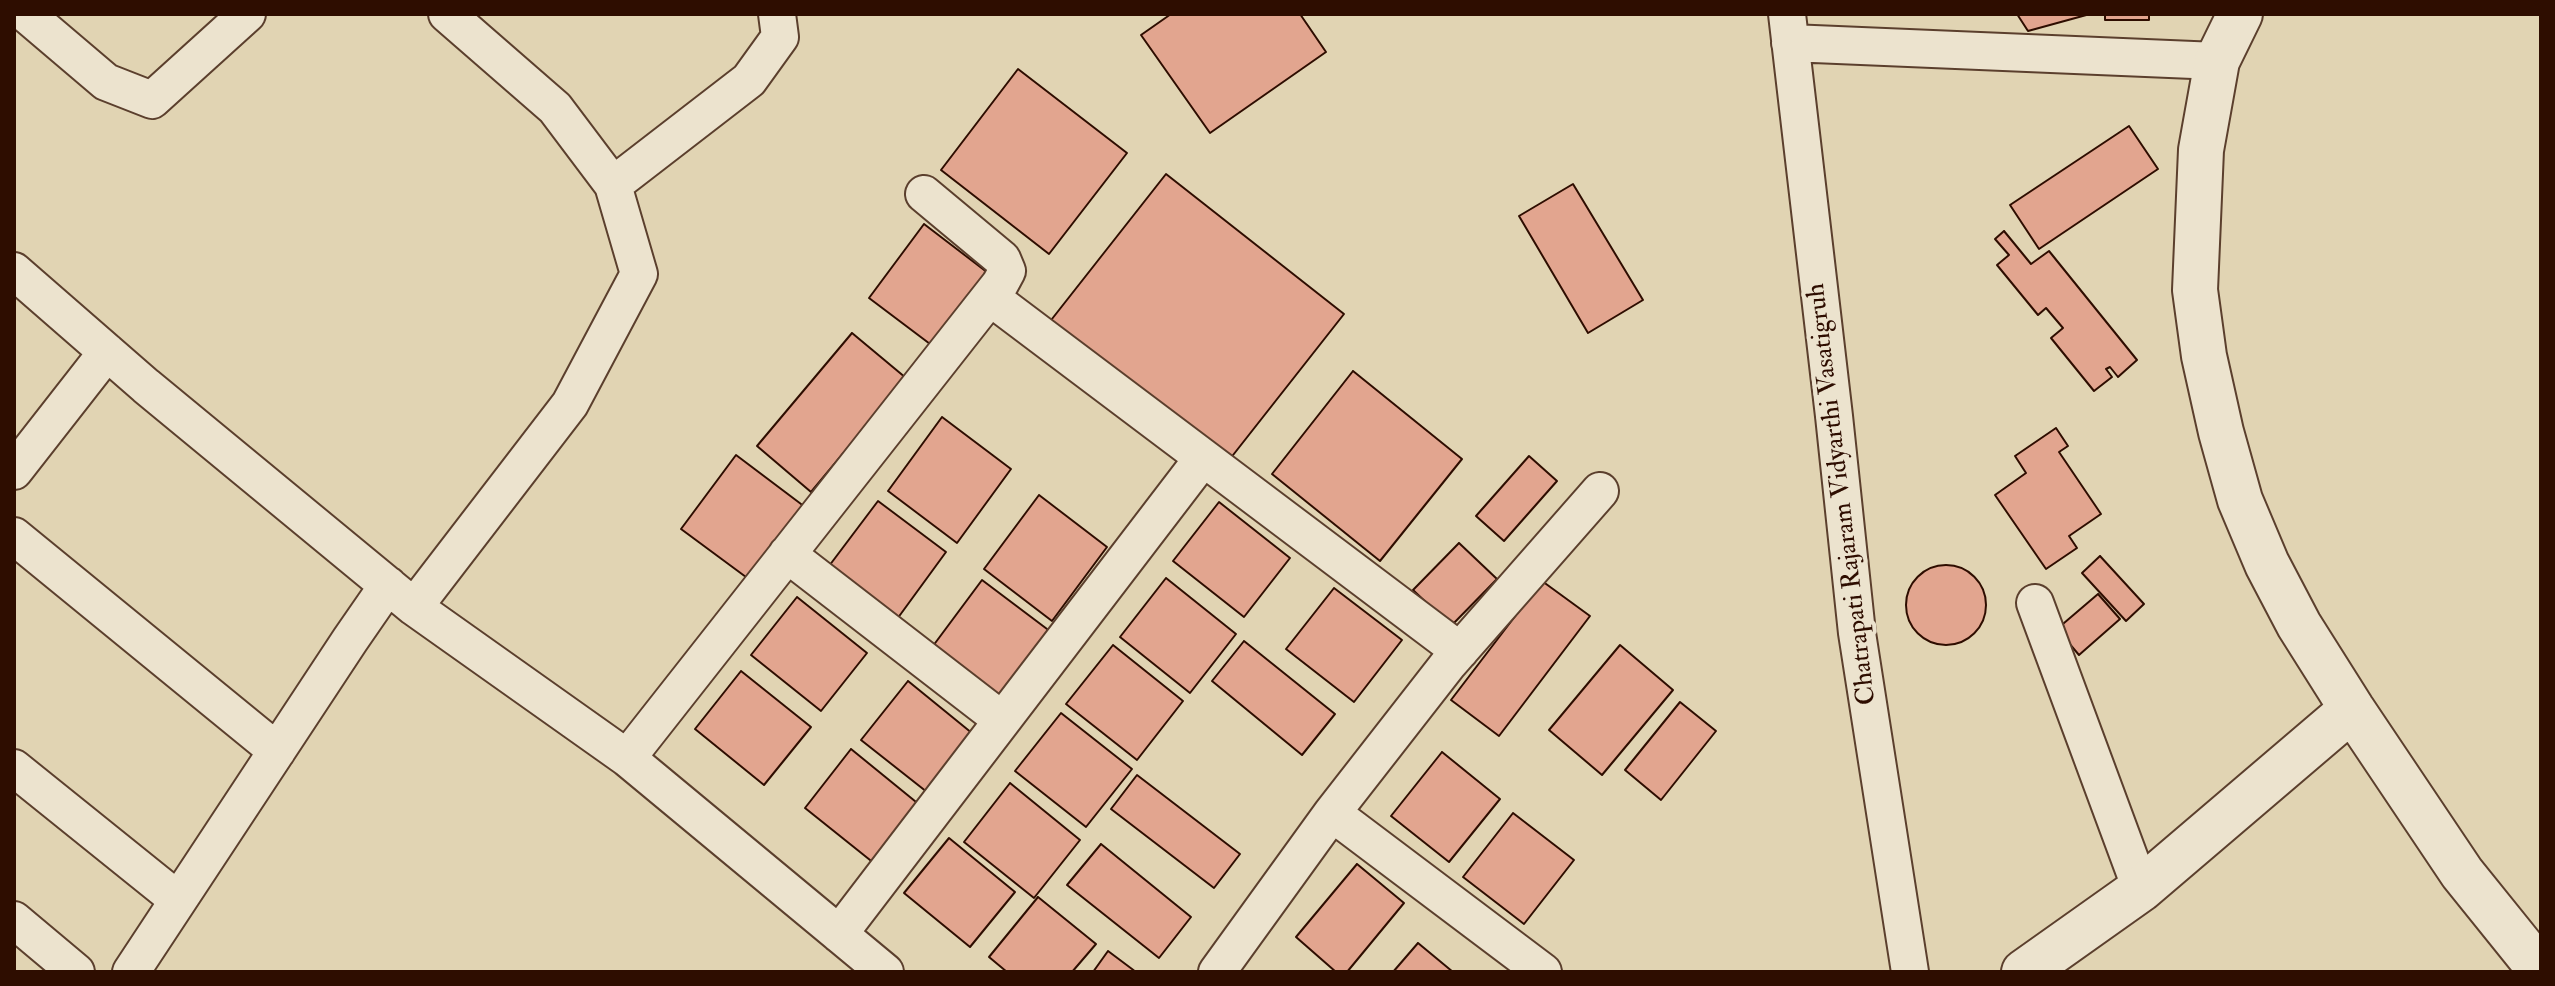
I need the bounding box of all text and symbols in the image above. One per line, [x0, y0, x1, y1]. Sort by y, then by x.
street label: Chatrapati Rajaram Vidyarthi Vasatigruh [1802, 282, 1884, 706]

